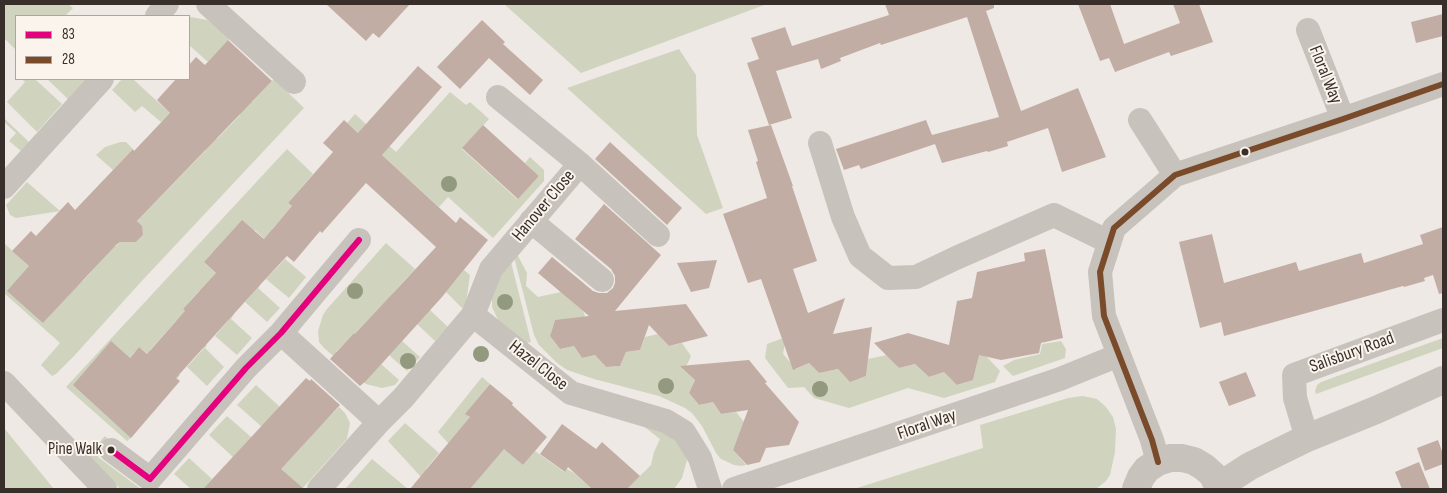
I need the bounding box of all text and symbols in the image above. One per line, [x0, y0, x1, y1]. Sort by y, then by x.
legend [15, 15, 190, 80]
text: 83 [62, 25, 75, 44]
street label: Floral Way [1304, 43, 1346, 107]
text: 28 [62, 50, 75, 69]
unlabelled marker [1240, 147, 1250, 157]
street label: Hanover Close [508, 166, 580, 246]
street label: Salisbury Road [1307, 328, 1397, 378]
street label: Hazel Close [504, 336, 572, 396]
street label: Floral Way [895, 405, 959, 445]
place label: Pine Walk [48, 440, 102, 460]
marker: Pine Walk [106, 445, 116, 455]

